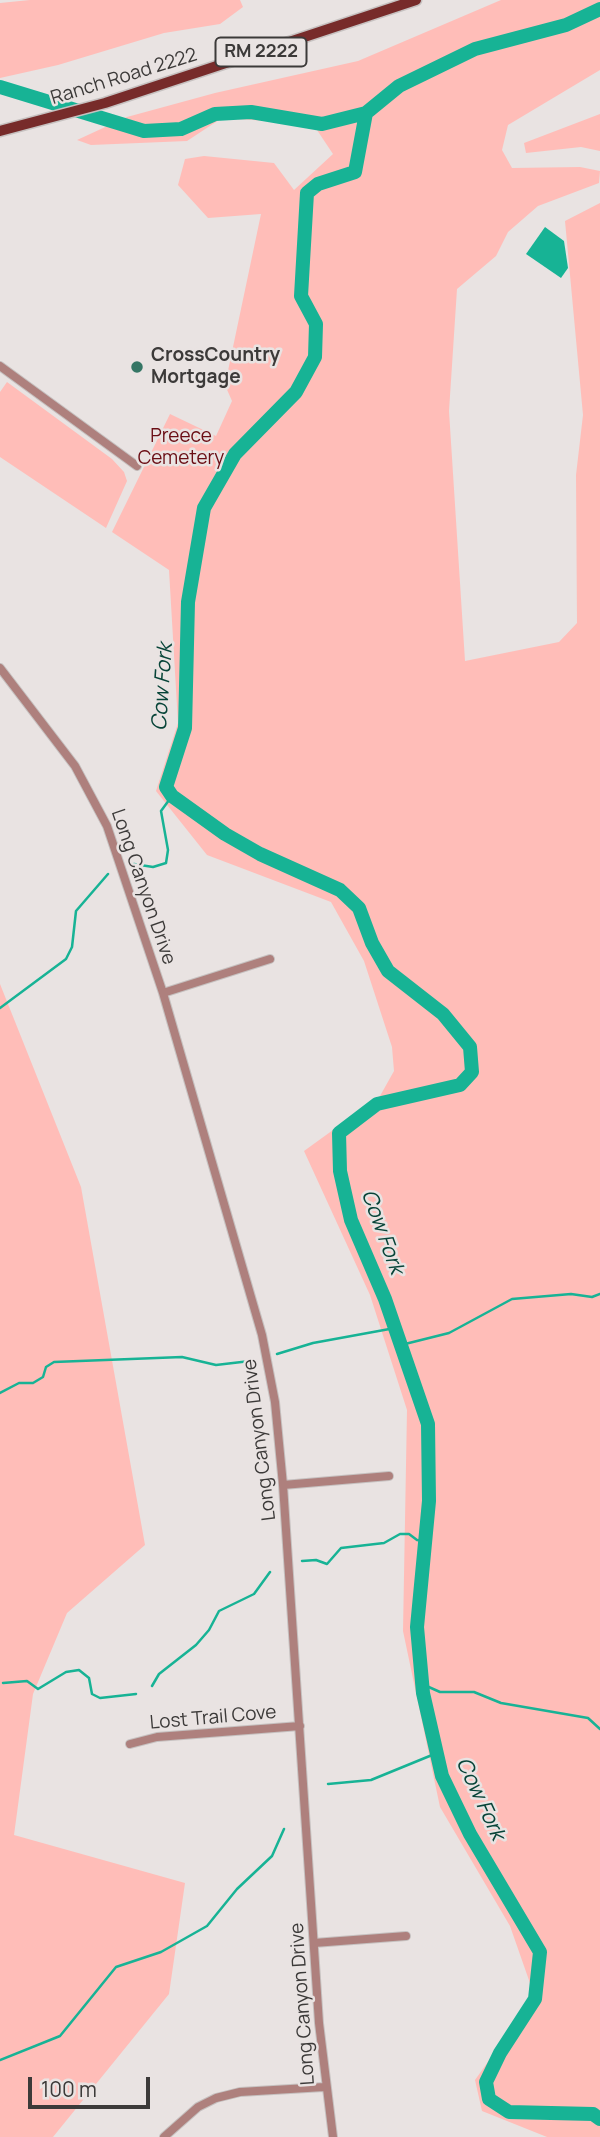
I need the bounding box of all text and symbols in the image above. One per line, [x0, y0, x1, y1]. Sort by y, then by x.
road number: RM 2222 [216, 38, 306, 66]
street label: Ranch Road 2222 [48, 44, 200, 110]
place label: CrossCountry Mortgage [151, 345, 280, 389]
marker: CrossCountry Mortgage [129, 359, 145, 375]
park label: Preece Cemetery [138, 426, 224, 470]
water label: Cow Fork [147, 642, 179, 732]
street label: Long Canyon Drive [106, 806, 180, 968]
water label: Cow Fork [355, 1186, 409, 1278]
street label: Long Canyon Drive [239, 1358, 281, 1522]
street label: Lost Trail Cove [149, 1701, 277, 1735]
water label: Cow Fork [450, 1754, 510, 1844]
street label: Long Canyon Drive [286, 1922, 320, 2086]
scale bar [32, 2064, 154, 2108]
text: 100 m [41, 2075, 97, 2103]

